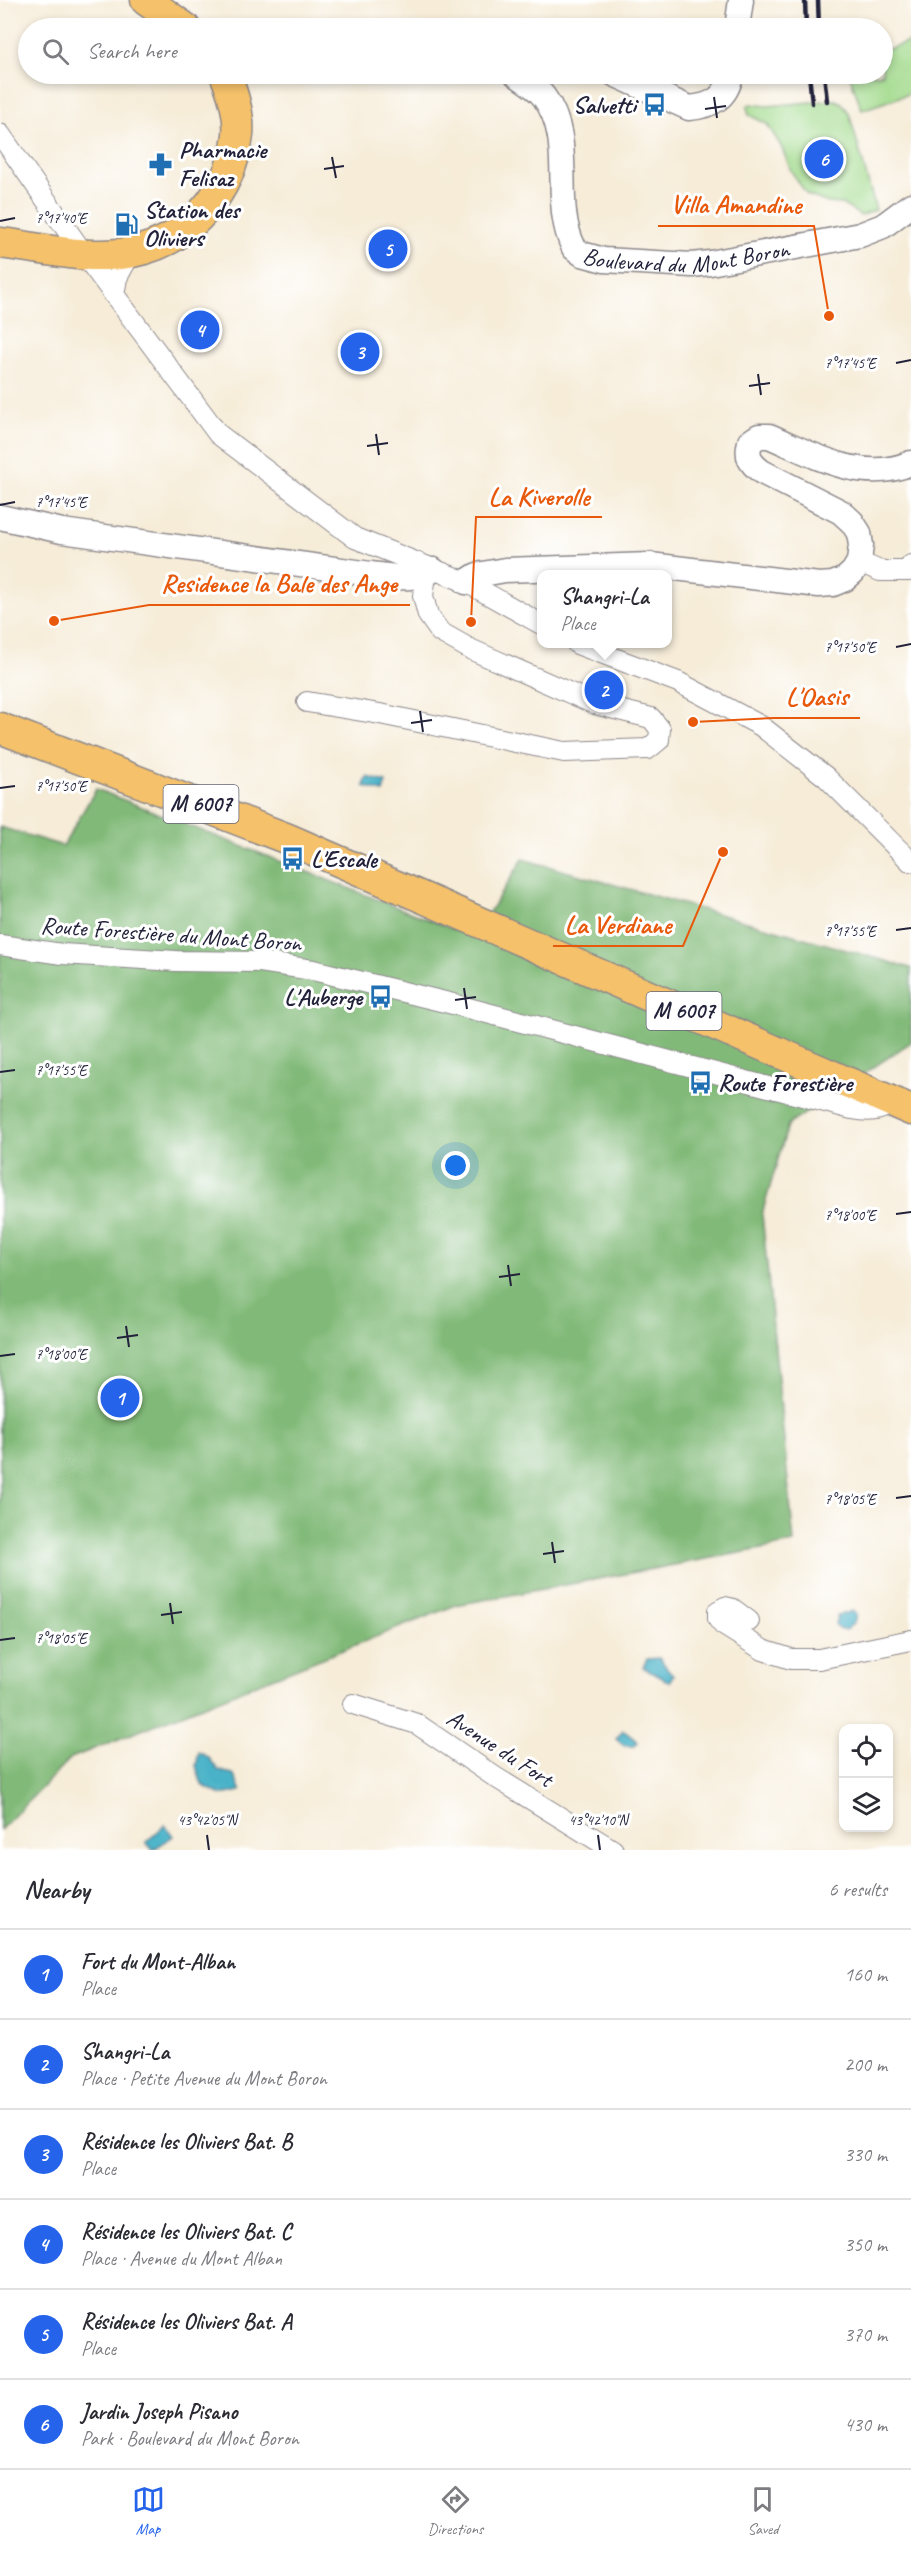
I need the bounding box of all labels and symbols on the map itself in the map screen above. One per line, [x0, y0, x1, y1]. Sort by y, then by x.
place label: Salvetti [573, 90, 639, 120]
bus stop icon: Salvetti [641, 92, 667, 118]
place label: Pharmacie Felisaz [179, 135, 268, 193]
pin: 6 [804, 136, 844, 182]
pharmacy icon: Pharmacie Felisaz [148, 151, 174, 177]
callout: Villa Amandine [658, 182, 814, 226]
text: Villa Amandine [670, 188, 804, 221]
place label: Station des Oliviers [144, 195, 242, 253]
text: 7°17'40"E [35, 209, 89, 228]
fuel station icon: Station des Oliviers [113, 211, 139, 237]
pin: 5 [368, 226, 408, 272]
street label: Boulevard du Mont Boron [580, 233, 793, 280]
pin: 4 [180, 308, 220, 352]
pin: 3 [340, 330, 380, 374]
text: 7°17'45"E [824, 354, 878, 373]
callout: La Kiverolle [476, 473, 602, 517]
text: La Kiverolle [488, 480, 592, 513]
text: 7°17'45"E [35, 493, 89, 512]
callout: Residence la Bale des Ange [149, 561, 410, 605]
text: Residence la Bale des Ange [161, 567, 399, 600]
text: 7°17'50"E [824, 638, 878, 657]
pin: 2 [584, 668, 624, 712]
callout: L'Oasis [774, 674, 860, 718]
text: L'Oasis [786, 680, 851, 713]
text: 7°17'50"E [35, 777, 89, 796]
road number: M 6007 [164, 785, 238, 823]
place label: L'Escale [311, 844, 379, 874]
bus stop icon: L'Escale [280, 846, 306, 872]
callout: La Verdiane [553, 902, 683, 946]
text: La Verdiane [565, 908, 674, 941]
street label: Route Forestière du Mont Boron [40, 910, 303, 958]
text: 7°17'55"E [824, 922, 878, 941]
place label: L'Auberge [284, 982, 364, 1012]
bus stop icon: L'Auberge [367, 984, 393, 1010]
road number: M 6007 [646, 992, 722, 1030]
text: 7°17'55"E [35, 1061, 89, 1080]
place label: Route Forestière [718, 1068, 854, 1098]
bus stop icon: Route Forestière [687, 1070, 713, 1096]
your location [441, 1151, 470, 1180]
text: 7°18'00"E [824, 1206, 878, 1225]
text: 7°18'00"E [35, 1345, 89, 1364]
pin: 1 [100, 1376, 140, 1420]
text: 7°18'05"E [824, 1490, 878, 1509]
text: 7°18'05"E [35, 1629, 89, 1648]
street label: Avenue du Fort [441, 1703, 560, 1795]
text: 43°42'05"N [177, 1811, 240, 1830]
text: 43°42'10"N [568, 1811, 631, 1830]

